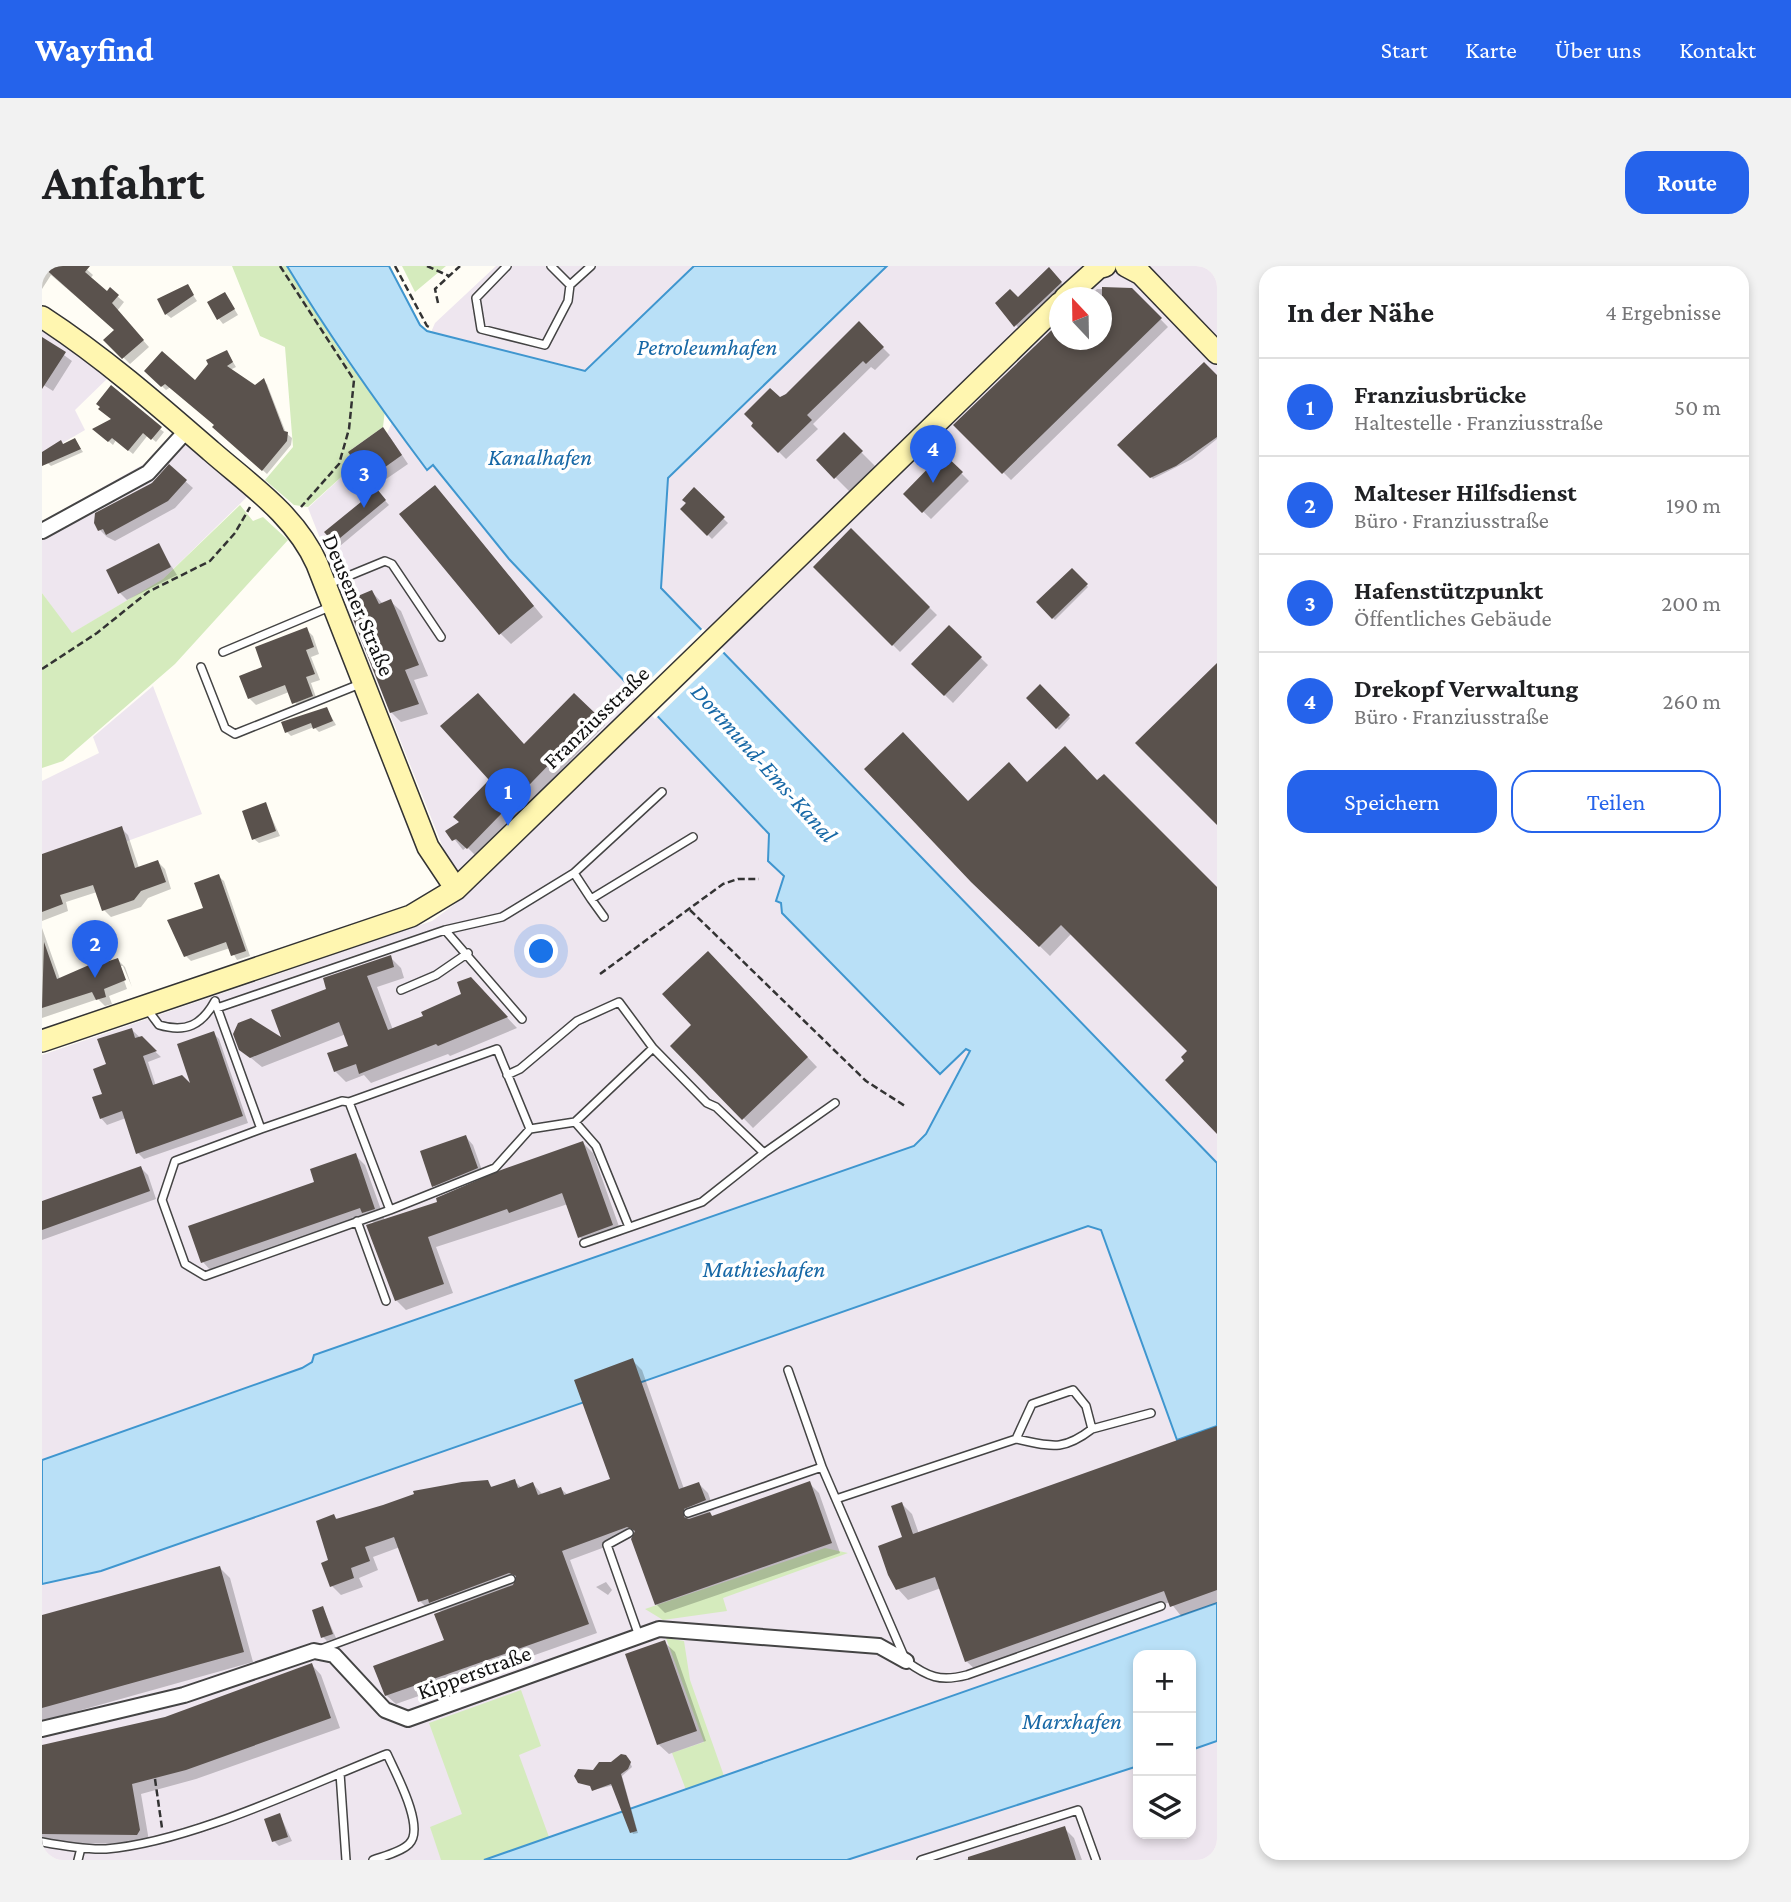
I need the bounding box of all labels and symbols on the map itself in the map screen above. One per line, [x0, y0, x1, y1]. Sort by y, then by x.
north arrow [1049, 287, 1112, 350]
water label: Petroleumhafen [637, 333, 777, 360]
pin: 4 [910, 425, 956, 483]
water label: Kanalhafen [488, 443, 592, 470]
pin: 3 [341, 450, 387, 508]
street label: Deusener Straße [317, 530, 401, 680]
street label: Franziusstraße [538, 660, 654, 774]
water label: Dortmund-Ems-Kanal [686, 678, 843, 848]
pin: 1 [485, 768, 531, 826]
pin: 2 [72, 920, 118, 978]
your location [524, 934, 558, 968]
water label: Mathieshafen [702, 1255, 825, 1282]
street label: Kipperstraße [413, 1639, 535, 1705]
water label: Marxhafen [1021, 1707, 1122, 1734]

